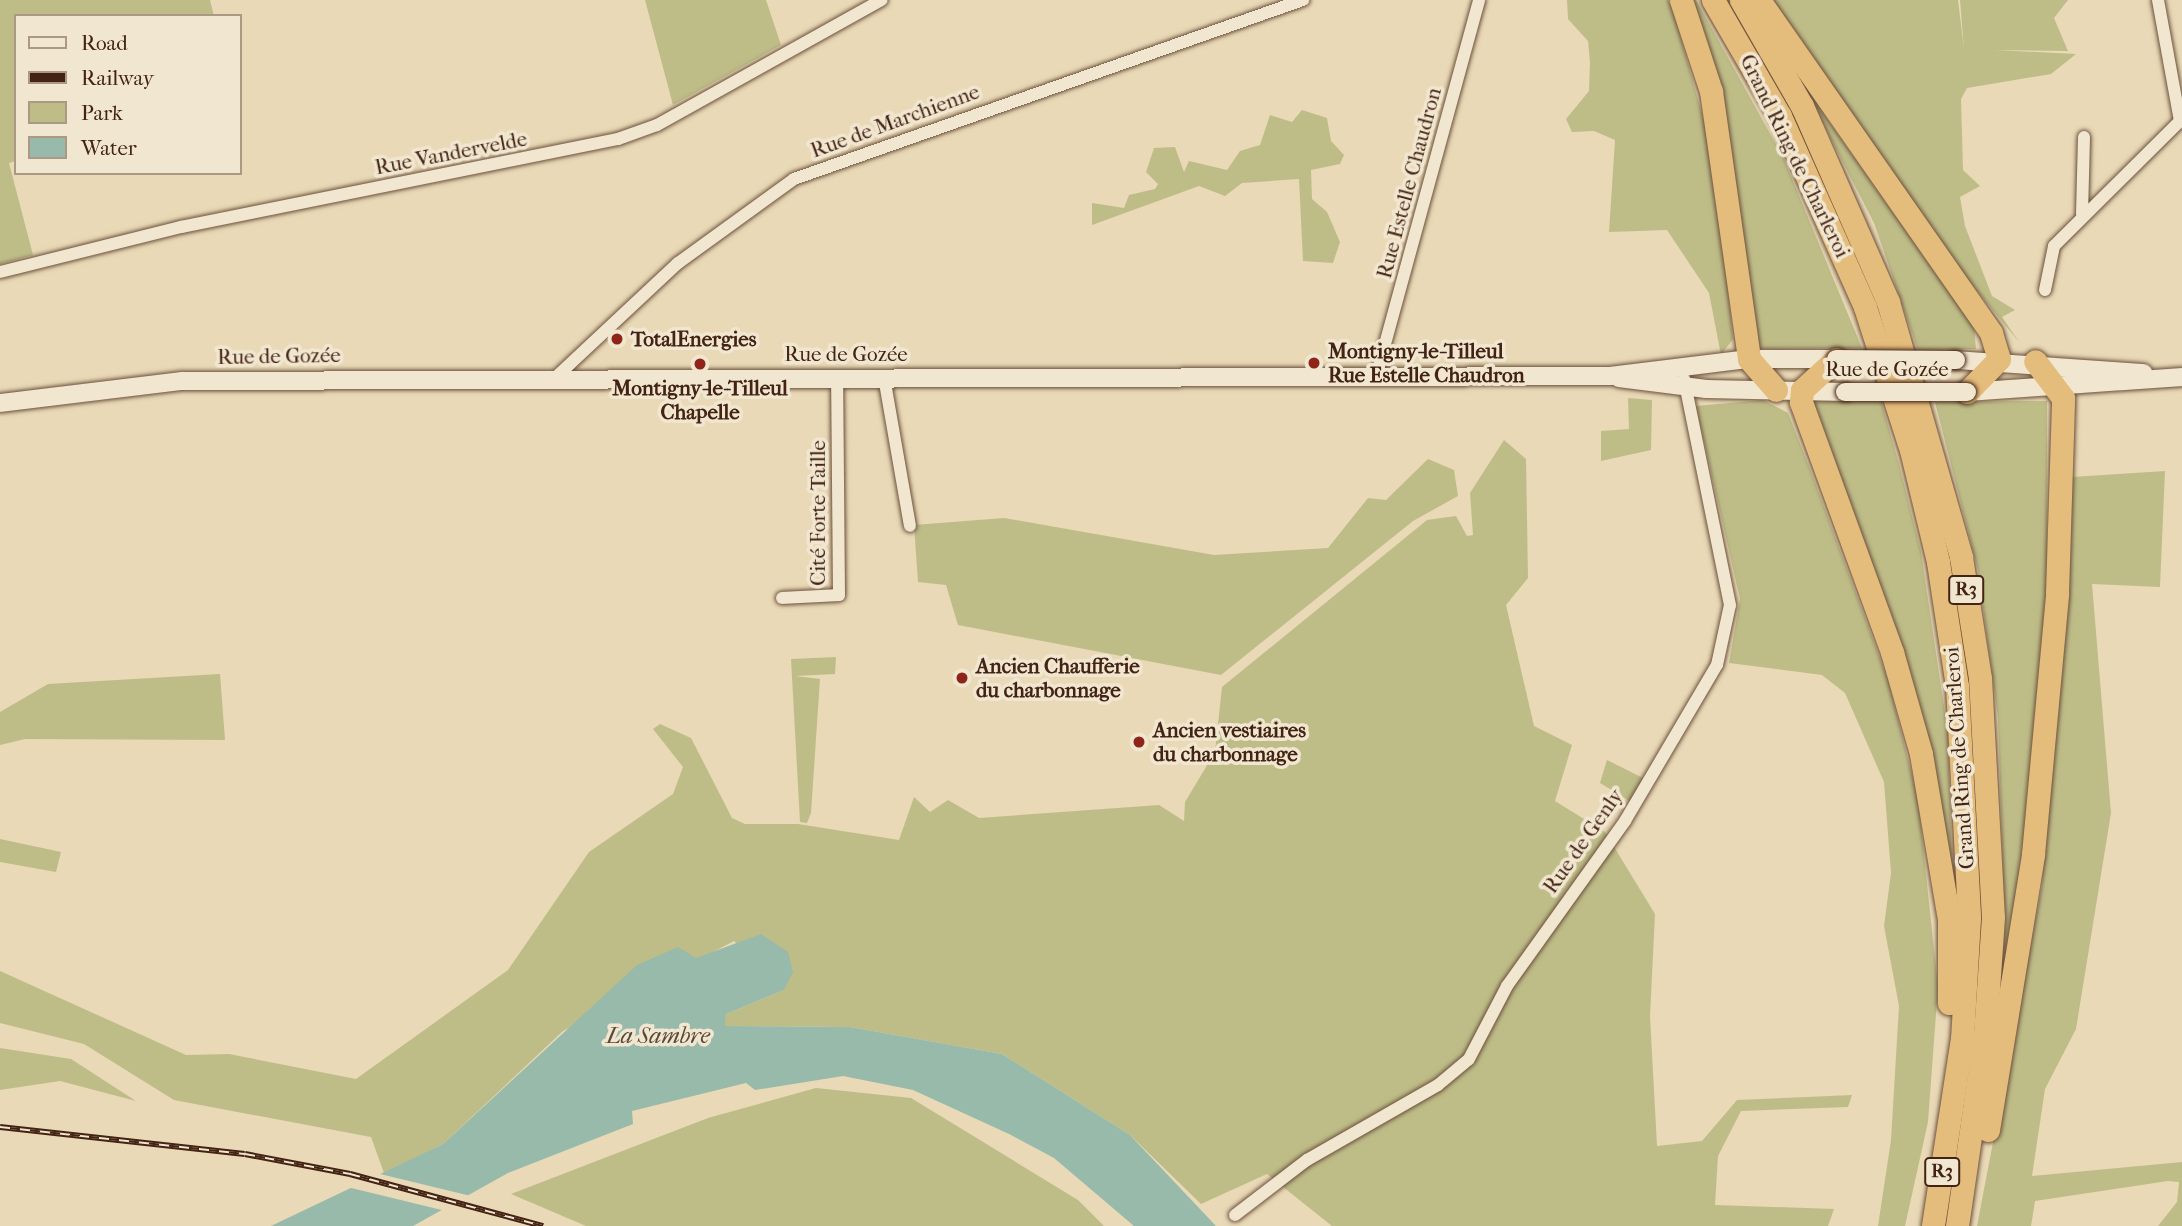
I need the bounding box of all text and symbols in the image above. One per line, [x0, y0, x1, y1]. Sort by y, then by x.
legend [14, 14, 242, 175]
text: Road [81, 31, 128, 55]
street label: Grand Ring de Charleroi [1735, 50, 1855, 262]
text: Railway [81, 66, 154, 90]
street label: Rue de Marchienne [807, 79, 983, 163]
street label: Rue Estelle Chaudron [1371, 85, 1447, 281]
text: Park [81, 101, 123, 125]
street label: Rue Vandervelde [373, 126, 529, 180]
text: Water [81, 136, 137, 160]
place label: TotalEnergies [631, 326, 756, 352]
marker: TotalEnergies [609, 331, 625, 347]
place label: Montigny-le-Tilleul Rue Estelle Chaudron [1328, 338, 1525, 388]
street label: Rue de Gozée [784, 341, 908, 367]
street label: Rue de Gozée [217, 342, 341, 370]
marker: Montigny-le-Tilleul Rue Estelle Chaudron [1306, 355, 1322, 371]
marker: Montigny-le-Tilleul Chapelle [692, 356, 708, 372]
street label: Rue de Gozée [1825, 356, 1949, 382]
place label: Montigny-le-Tilleul Chapelle [612, 375, 788, 425]
street label: Cité Forte Taille [805, 440, 831, 586]
road number: R3 [1947, 575, 1985, 606]
street label: Grand Ring de Charleroi [1939, 646, 1979, 870]
place label: Ancien Chaufferie du charbonnage [976, 653, 1140, 703]
marker: Ancien Chaufferie du charbonnage [954, 670, 970, 686]
place label: Ancien vestiaires du charbonnage [1153, 717, 1306, 767]
marker: Ancien vestiaires du charbonnage [1131, 734, 1147, 750]
street label: Rue de Genly [1538, 784, 1628, 898]
water label: La Sambre [606, 1022, 710, 1050]
road number: R3 [1923, 1156, 1961, 1188]

